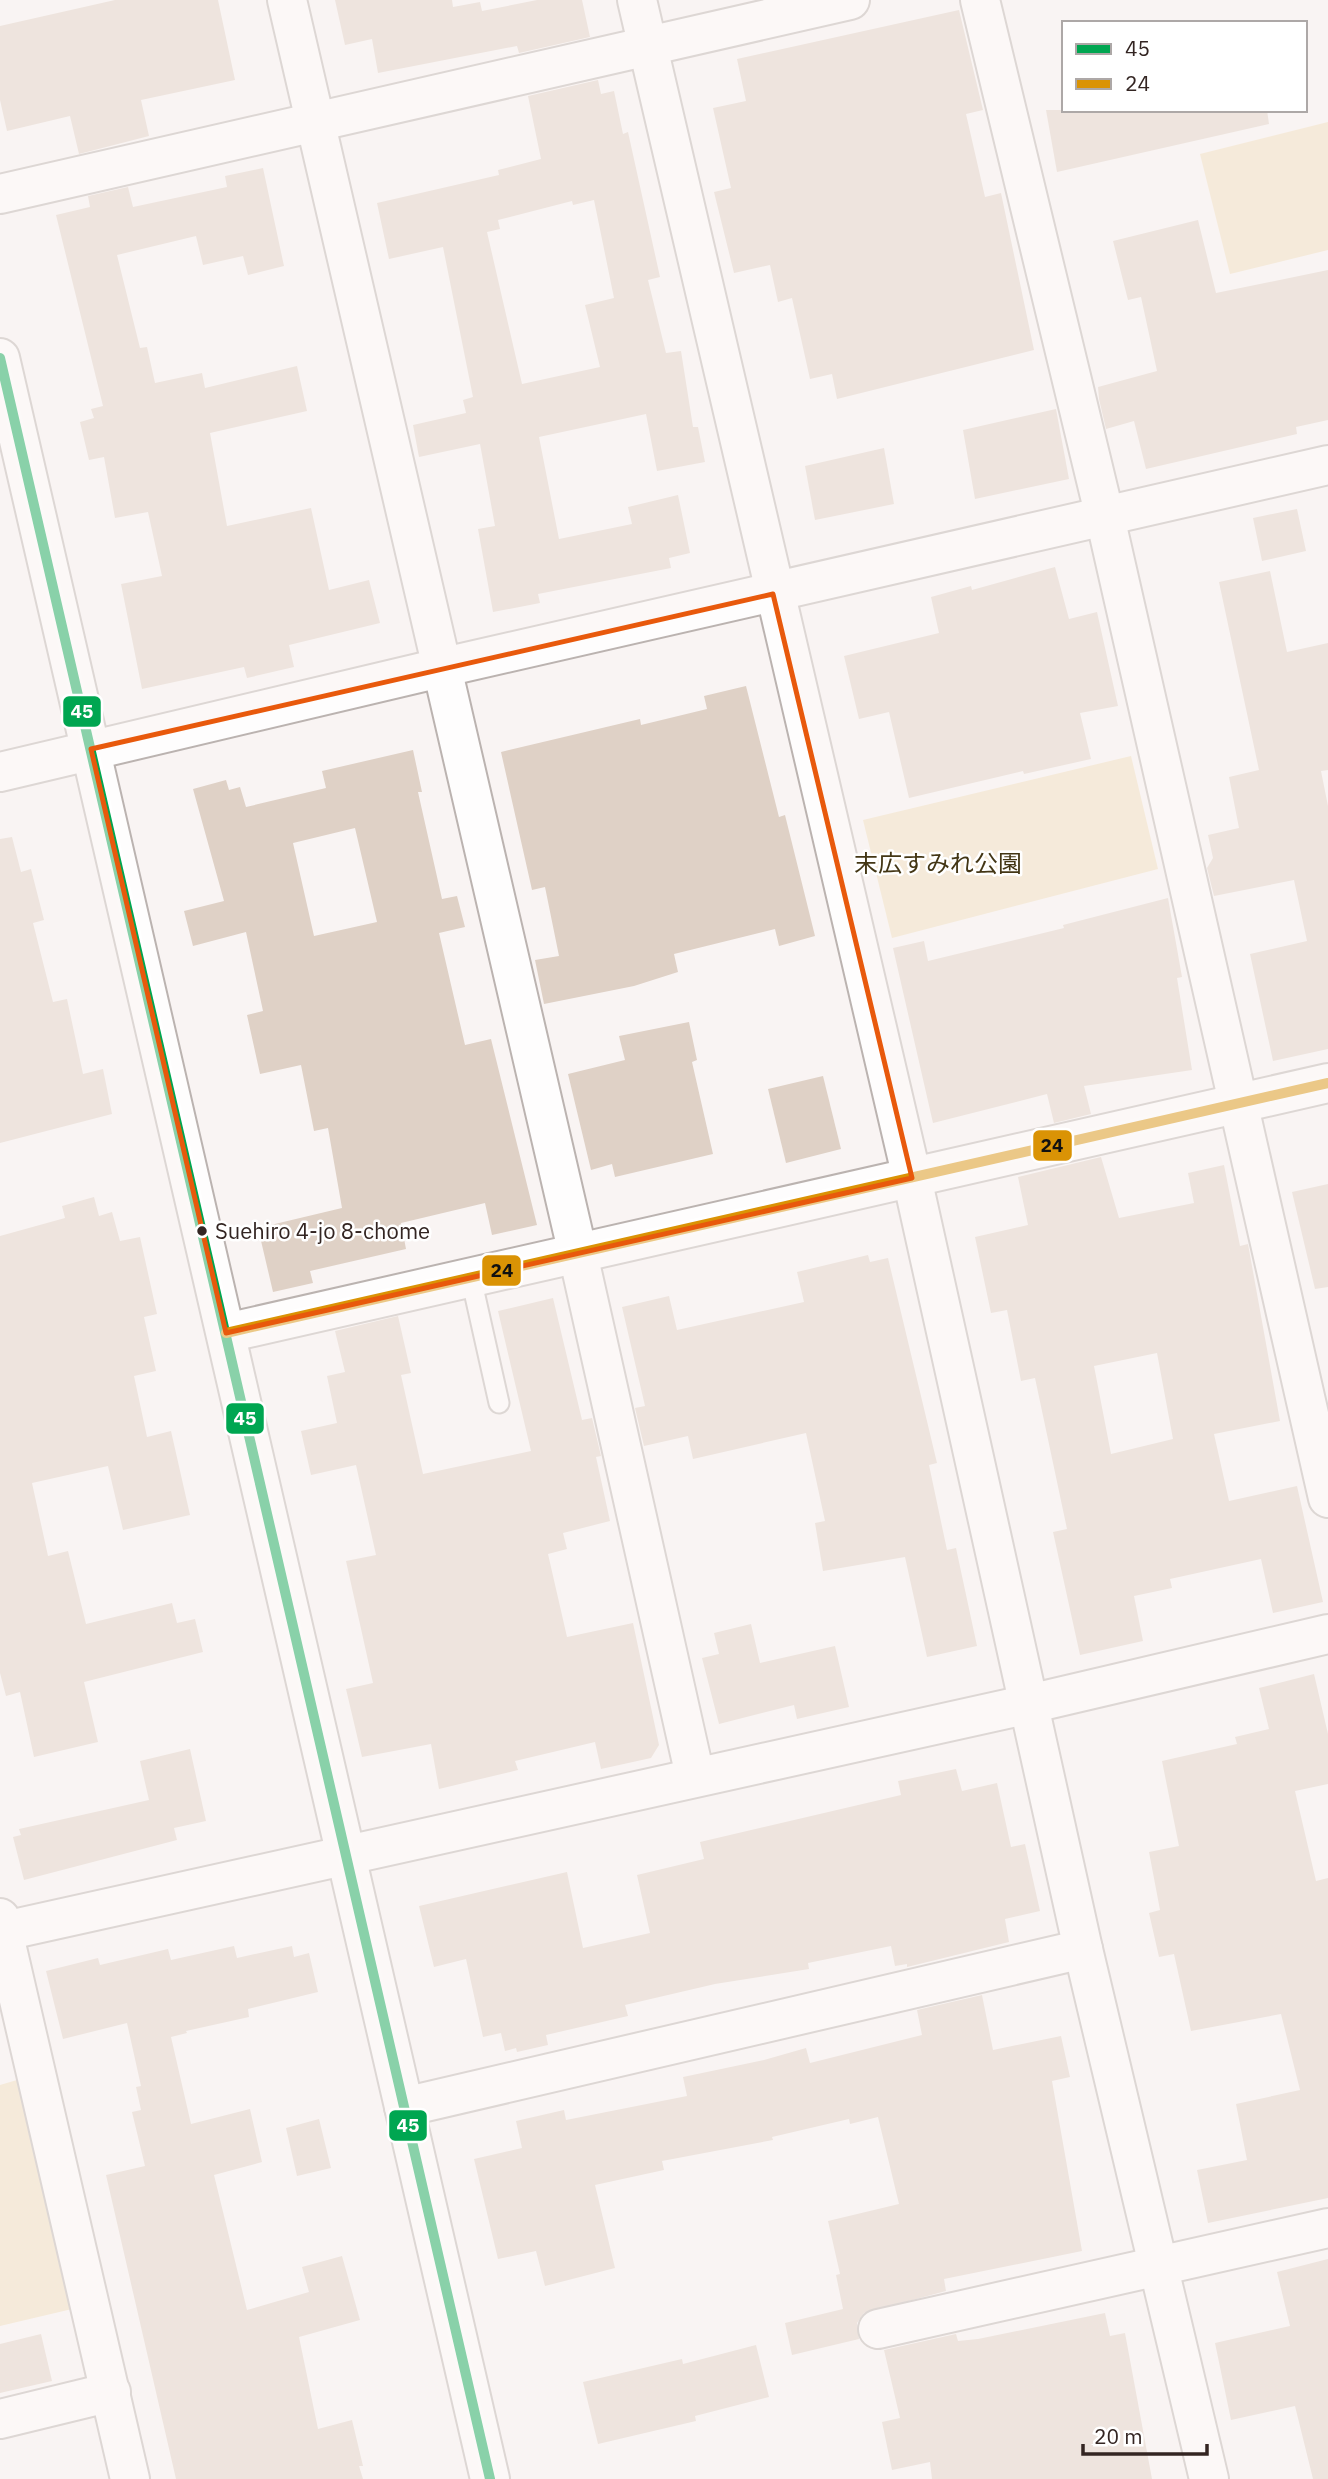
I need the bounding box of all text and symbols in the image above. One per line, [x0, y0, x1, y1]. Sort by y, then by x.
legend [1062, 21, 1307, 112]
text: 45 [1125, 34, 1150, 62]
text: 24 [1125, 69, 1150, 97]
line badge: 45 [62, 695, 102, 728]
text: 45 [71, 699, 93, 723]
park label: 末広すみれ公園 [854, 847, 1022, 879]
line badge: 24 [1032, 1129, 1073, 1162]
text: 24 [1041, 1133, 1063, 1157]
place label: Suehiro 4-jo 8-chome [215, 1216, 430, 1245]
marker: Suehiro 4-jo 8-chome [195, 1224, 209, 1238]
line badge: 24 [481, 1254, 522, 1287]
text: 24 [491, 1258, 513, 1282]
line badge: 45 [225, 1402, 265, 1435]
text: 45 [234, 1406, 256, 1430]
line badge: 45 [388, 2109, 428, 2142]
text: 45 [397, 2113, 419, 2137]
scale bar [1083, 2412, 1207, 2456]
text: 20 m [1094, 2422, 1143, 2450]

